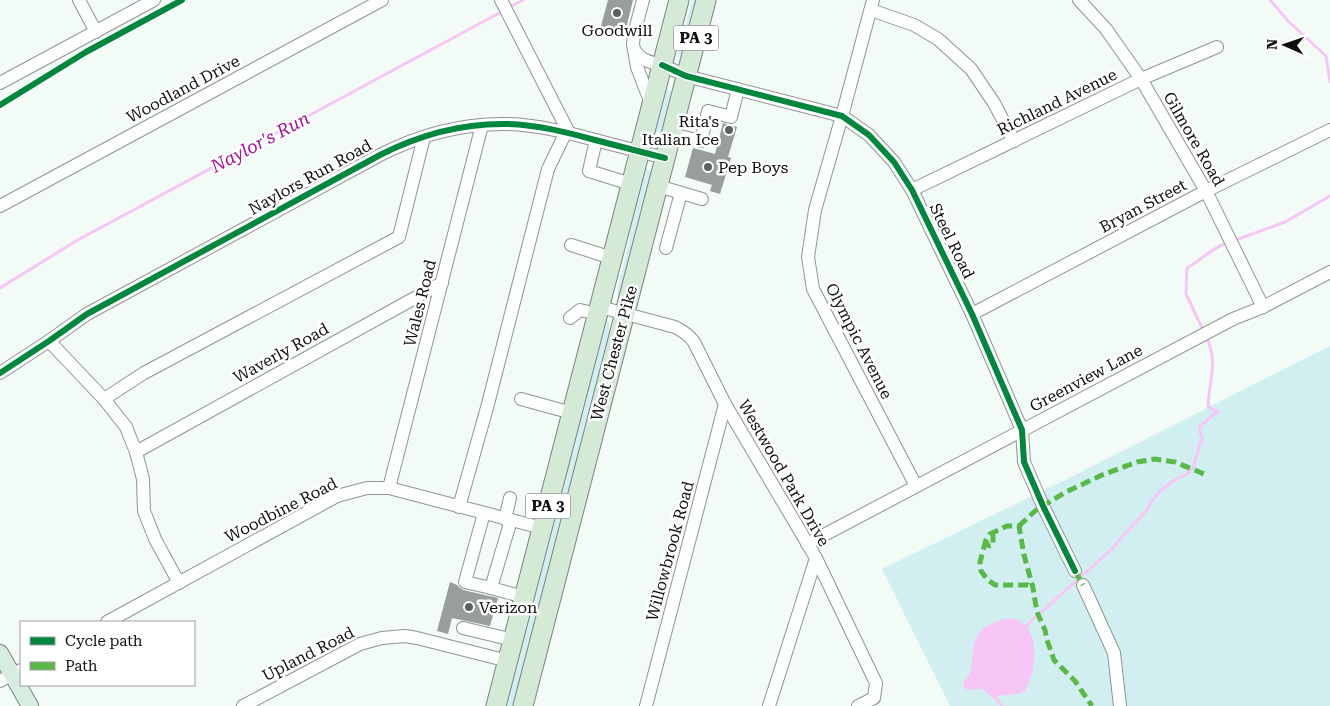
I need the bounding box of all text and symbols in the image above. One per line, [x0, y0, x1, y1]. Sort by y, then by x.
marker: Goodwill [611, 7, 623, 19]
north arrow [1260, 20, 1310, 70]
place label: Goodwill [582, 21, 652, 40]
road number: PA 3 [674, 26, 718, 50]
text: N [1264, 39, 1280, 50]
street label: Woodland Drive [123, 51, 243, 127]
street label: Richland Avenue [994, 65, 1120, 139]
street label: Gilmore Road [1159, 89, 1229, 189]
water label: Naylor's Run [206, 107, 313, 177]
place label: Rita's Italian Ice [642, 112, 719, 149]
marker: Rita's Italian Ice [723, 124, 735, 136]
street label: Naylors Run Road [245, 135, 375, 219]
place label: Pep Boys [718, 158, 789, 177]
marker: Pep Boys [702, 161, 714, 173]
street label: Bryan Street [1096, 175, 1190, 237]
street label: Steel Road [926, 200, 978, 282]
street label: Wales Road [400, 258, 440, 348]
street label: Olympic Avenue [822, 280, 897, 402]
street label: West Chester Pike [587, 283, 641, 423]
street label: Waverly Road [230, 319, 332, 387]
street label: Greenview Lane [1026, 340, 1146, 416]
street label: Westwood Park Drive [734, 396, 834, 550]
street label: Woodbine Road [222, 474, 340, 546]
street label: Willowbrook Road [642, 479, 698, 623]
road number: PA 3 [526, 494, 570, 518]
place label: Verizon [479, 598, 537, 617]
marker: Verizon [463, 601, 475, 613]
legend [20, 621, 195, 686]
street label: Upland Road [259, 623, 357, 685]
text: Cycle path [65, 632, 143, 650]
text: Path [65, 657, 98, 675]

